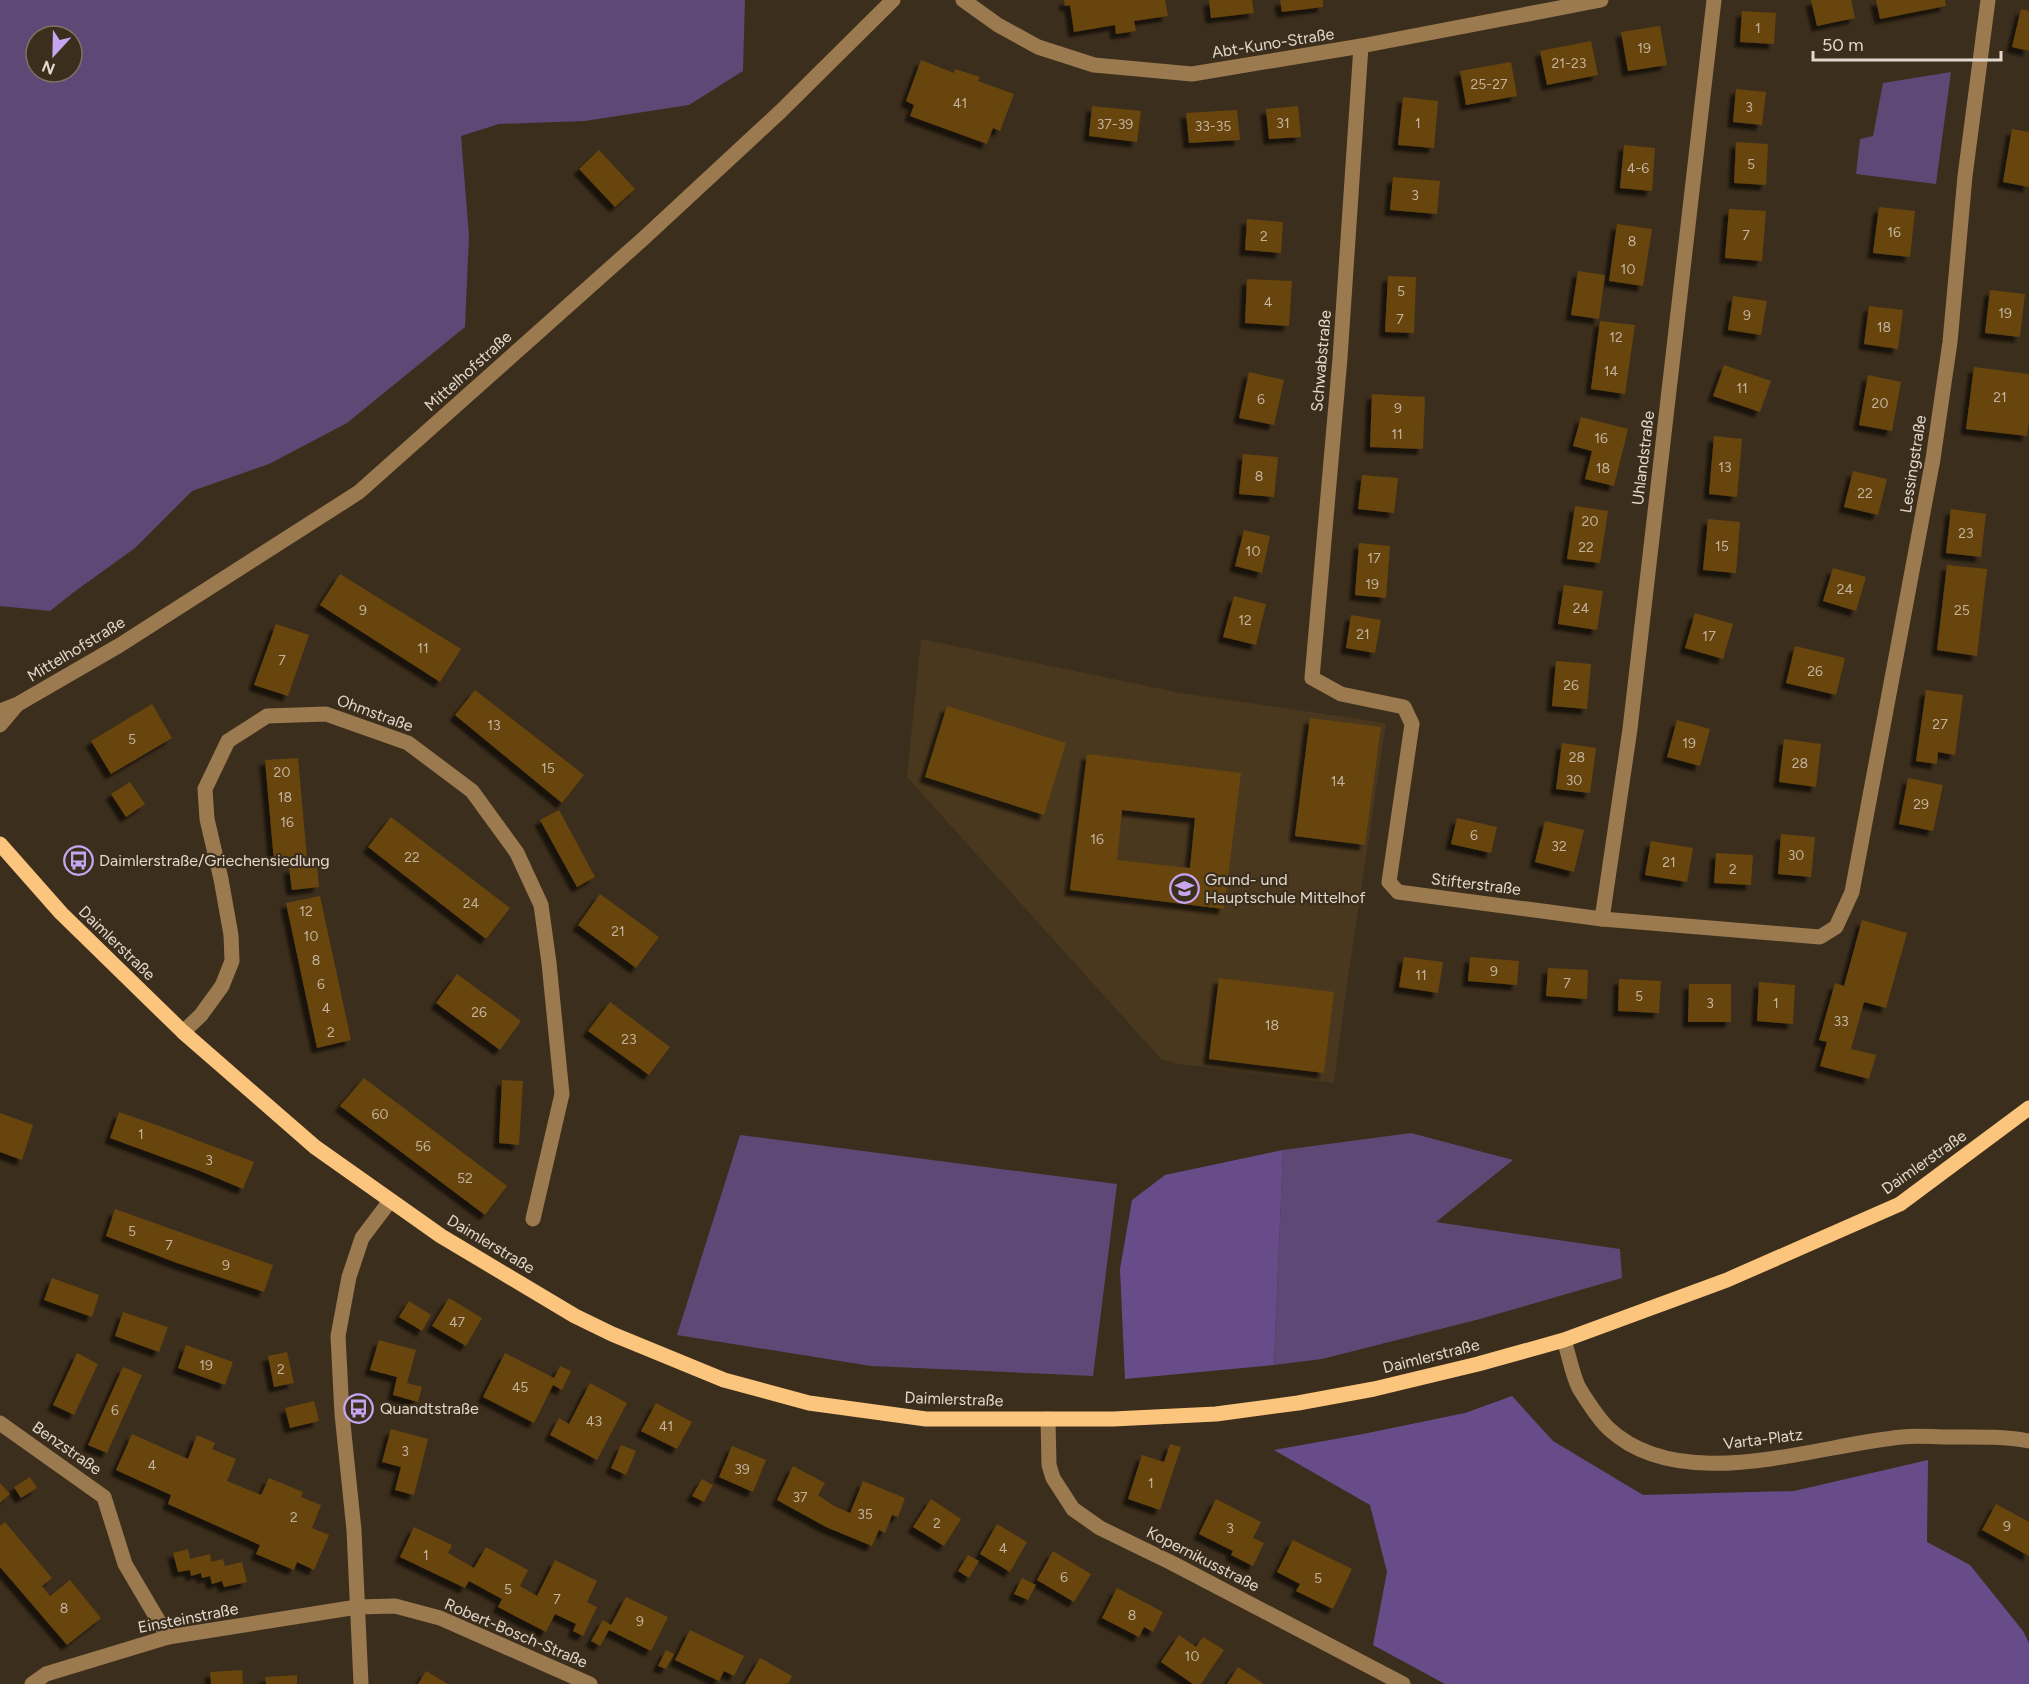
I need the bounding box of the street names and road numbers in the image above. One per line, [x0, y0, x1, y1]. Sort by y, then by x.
street label: Abt-Kuno-Straße [1210, 24, 1336, 62]
street label: Schwabstraße [1307, 309, 1335, 413]
street label: Mittelhofstraße [421, 327, 516, 415]
street label: Uhlandstraße [1628, 409, 1658, 506]
street label: Lessingstraße [1896, 413, 1930, 514]
street label: Mittelhofstraße [24, 612, 128, 686]
street label: Ohmstraße [334, 690, 416, 736]
street label: Stifterstraße [1430, 869, 1522, 899]
street label: Daimlerstraße [75, 902, 159, 984]
street label: Daimlerstraße [1878, 1126, 1970, 1198]
street label: Daimlerstraße [444, 1210, 539, 1278]
street label: Daimlerstraße [1381, 1335, 1482, 1377]
street label: Daimlerstraße [904, 1388, 1004, 1410]
street label: Benzstraße [29, 1417, 105, 1479]
street label: Varta-Platz [1722, 1425, 1804, 1453]
street label: Kopernikusstraße [1143, 1522, 1263, 1596]
street label: Robert-Bosch-Straße [442, 1594, 591, 1672]
street label: Einsteinstraße [136, 1599, 240, 1637]

